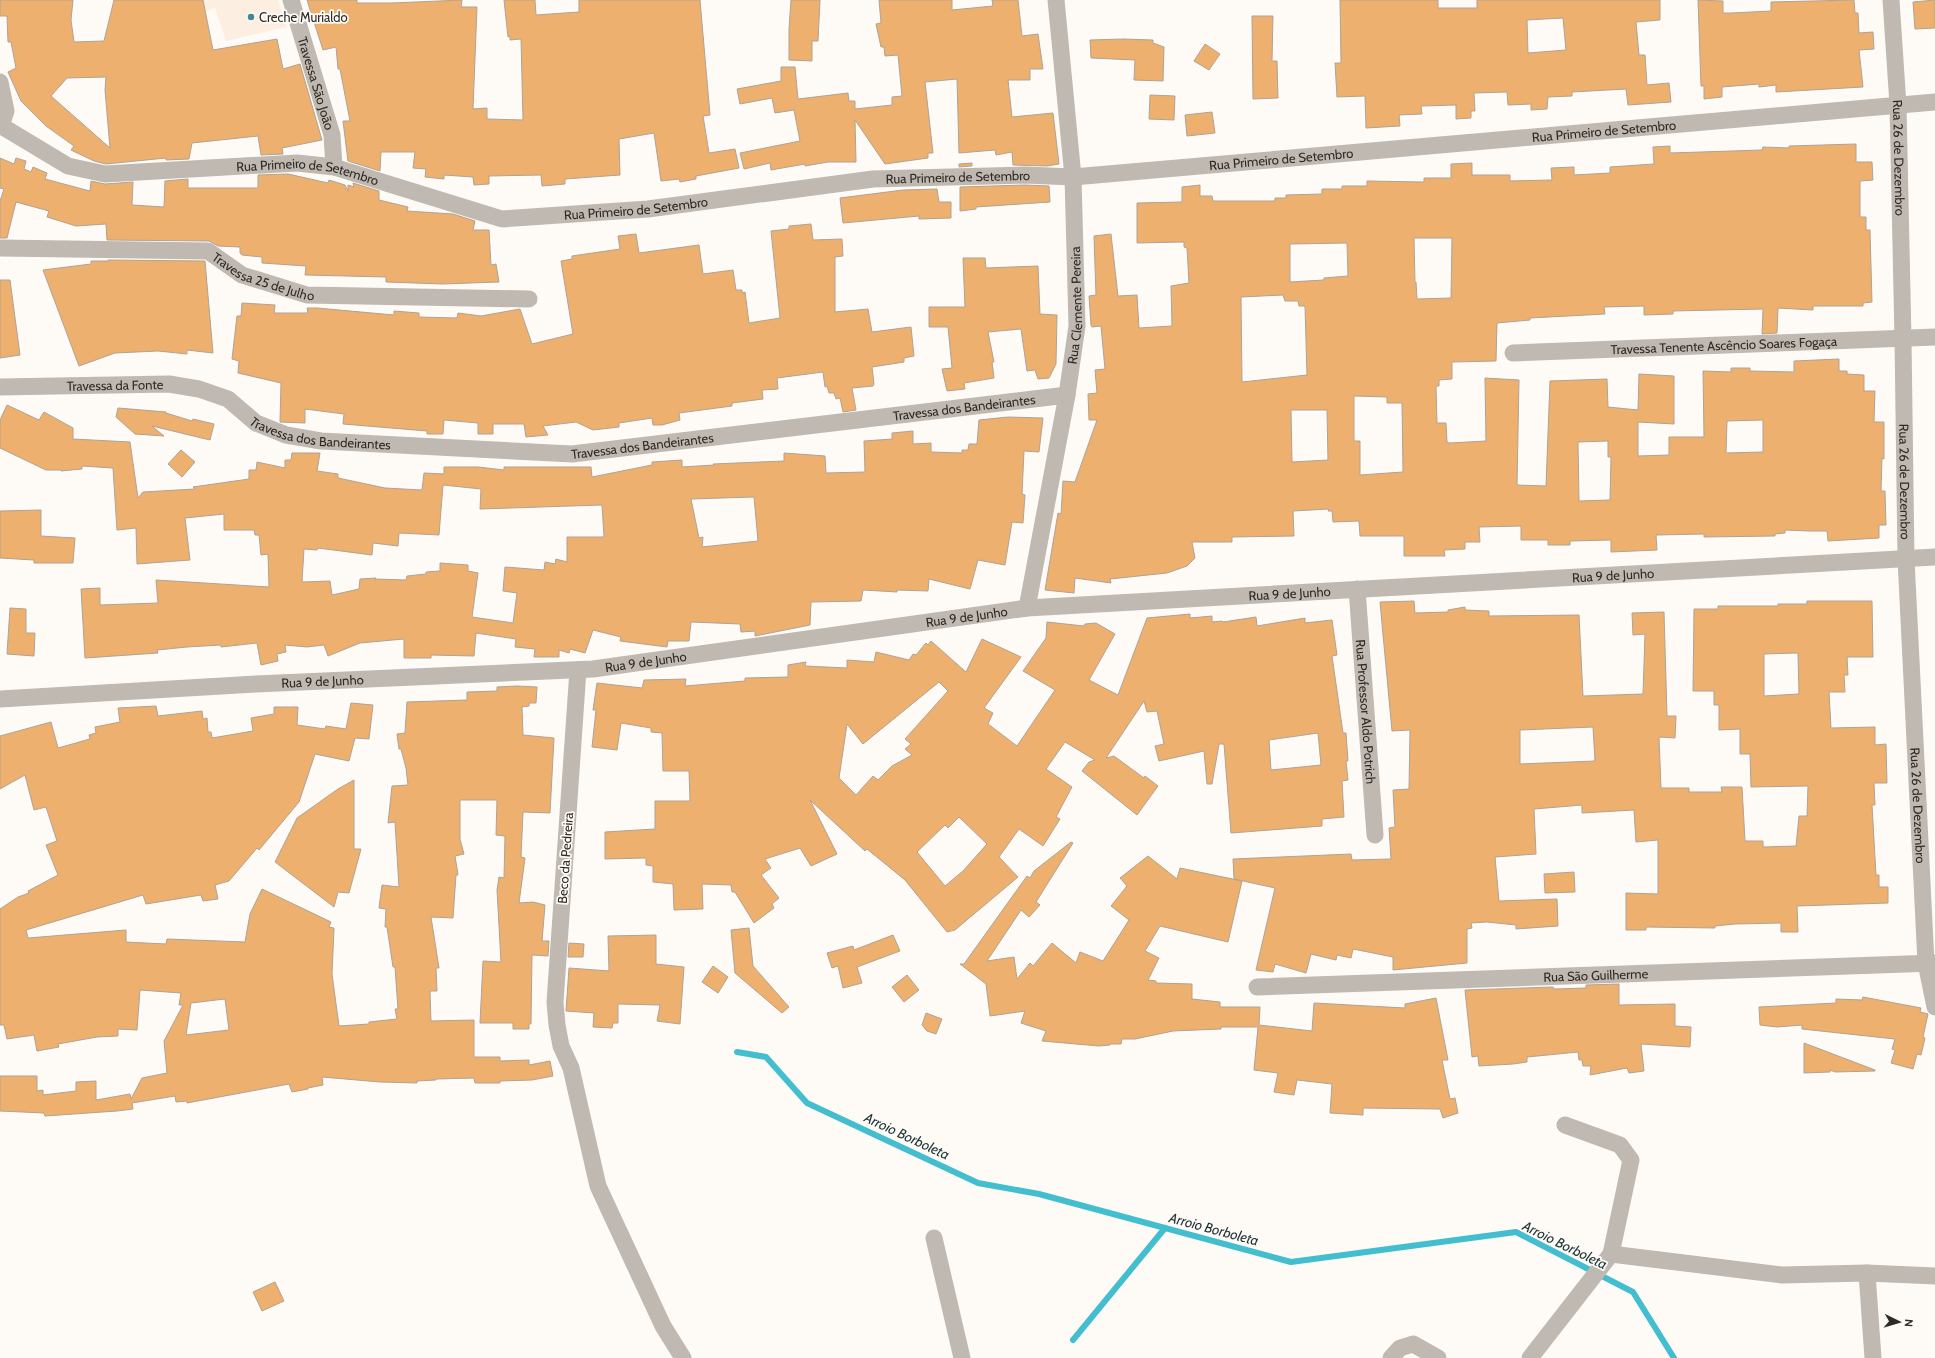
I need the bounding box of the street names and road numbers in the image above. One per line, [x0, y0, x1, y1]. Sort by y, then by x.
street label: Travessa São João [295, 35, 338, 132]
street label: Rua 26 de Dezembro [1890, 99, 1908, 216]
street label: Rua Primeiro de Setembro [1531, 117, 1677, 145]
street label: Rua Primeiro de Setembro [1208, 145, 1354, 173]
street label: Rua Primeiro de Setembro [236, 155, 381, 188]
street label: Rua Primeiro de Setembro [886, 167, 1031, 187]
street label: Rua Primeiro de Setembro [563, 193, 709, 223]
street label: Rua Clemente Pereira [1064, 245, 1085, 365]
street label: Travessa 25 de Julho [209, 249, 314, 303]
street label: Travessa Tenente Ascêncio Soares Fogaça [1610, 333, 1838, 357]
street label: Travessa da Fonte [66, 376, 164, 394]
street label: Travessa dos Bandeirantes [892, 391, 1037, 424]
street label: Travessa dos Bandeirantes [247, 413, 392, 453]
street label: Rua 26 de Dezembro [1896, 424, 1914, 540]
street label: Travessa dos Bandeirantes [570, 429, 715, 462]
street label: Rua 9 de Junho [1571, 565, 1655, 585]
street label: Rua 9 de Junho [1248, 583, 1331, 604]
street label: Rua 9 de Junho [925, 603, 1008, 630]
street label: Rua Professor Aldo Potrich [1353, 639, 1379, 784]
street label: Rua 9 de Junho [604, 648, 688, 675]
street label: Rua 9 de Junho [281, 671, 364, 691]
street label: Rua 26 de Dezembro [1907, 747, 1929, 864]
street label: Beco da Pedreira [554, 811, 576, 904]
street label: Rua São Guilherme [1543, 965, 1649, 985]

